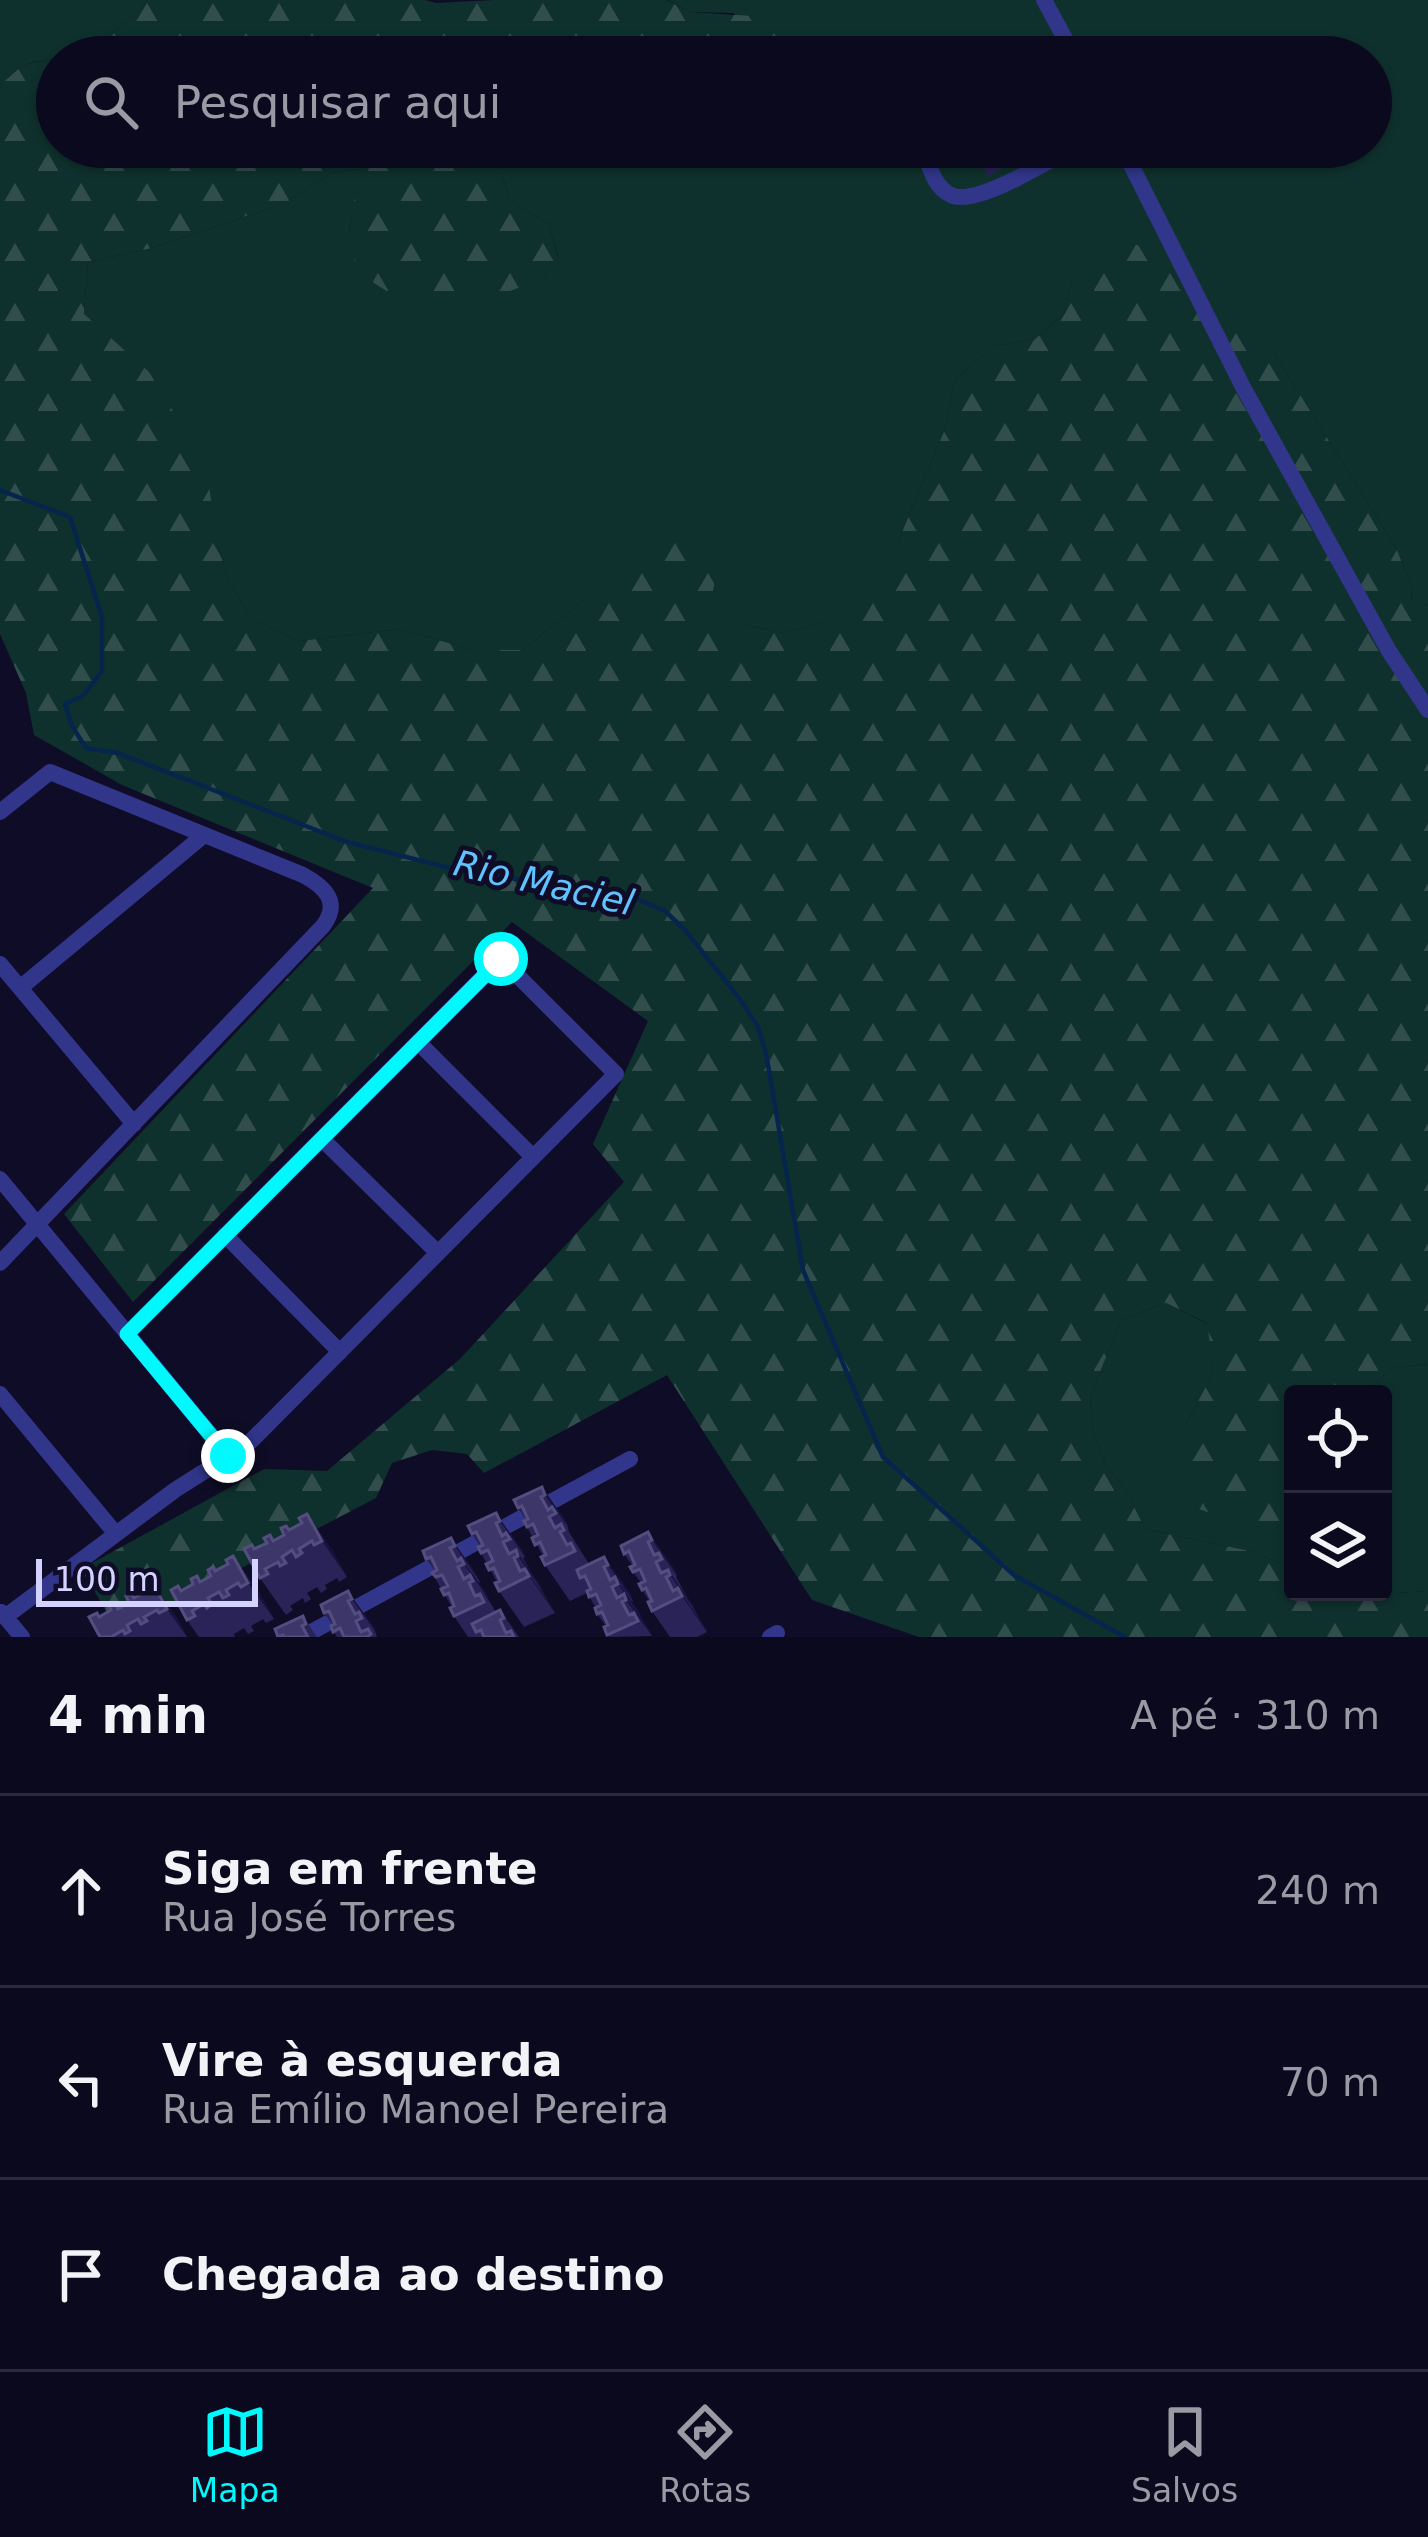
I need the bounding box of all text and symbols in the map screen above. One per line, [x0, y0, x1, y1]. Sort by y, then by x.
search box [36, 36, 1392, 168]
icon: search [78, 69, 144, 135]
text: Pesquisar aqui [174, 76, 501, 129]
water label: Rio Maciel [450, 842, 638, 924]
route start [474, 932, 528, 986]
map controls [1284, 1385, 1392, 1601]
button: locate [1284, 1385, 1392, 1493]
route end [201, 1429, 255, 1483]
button: layers [1284, 1493, 1392, 1601]
scale bar [36, 1553, 258, 1606]
text: 100 m [54, 1560, 160, 1599]
text: 4 min [48, 1686, 208, 1745]
text: A pé · 310 m [1130, 1693, 1380, 1738]
text: Siga em frente [162, 1842, 538, 1895]
icon: ahead [48, 1858, 114, 1924]
text: 240 m [1255, 1868, 1380, 1913]
text: Rua José Torres [162, 1895, 456, 1940]
text: Vire à esquerda [162, 2034, 563, 2087]
icon: left [48, 2050, 114, 2116]
text: 70 m [1280, 2060, 1380, 2105]
text: Rua Emílio Manoel Pereira [162, 2087, 669, 2132]
icon: arrive [48, 2242, 114, 2308]
text: Chegada ao destino [162, 2248, 665, 2301]
tab: Mapa [190, 2399, 280, 2510]
tab: Rotas [659, 2399, 751, 2510]
tab: Salvos [1131, 2399, 1238, 2510]

